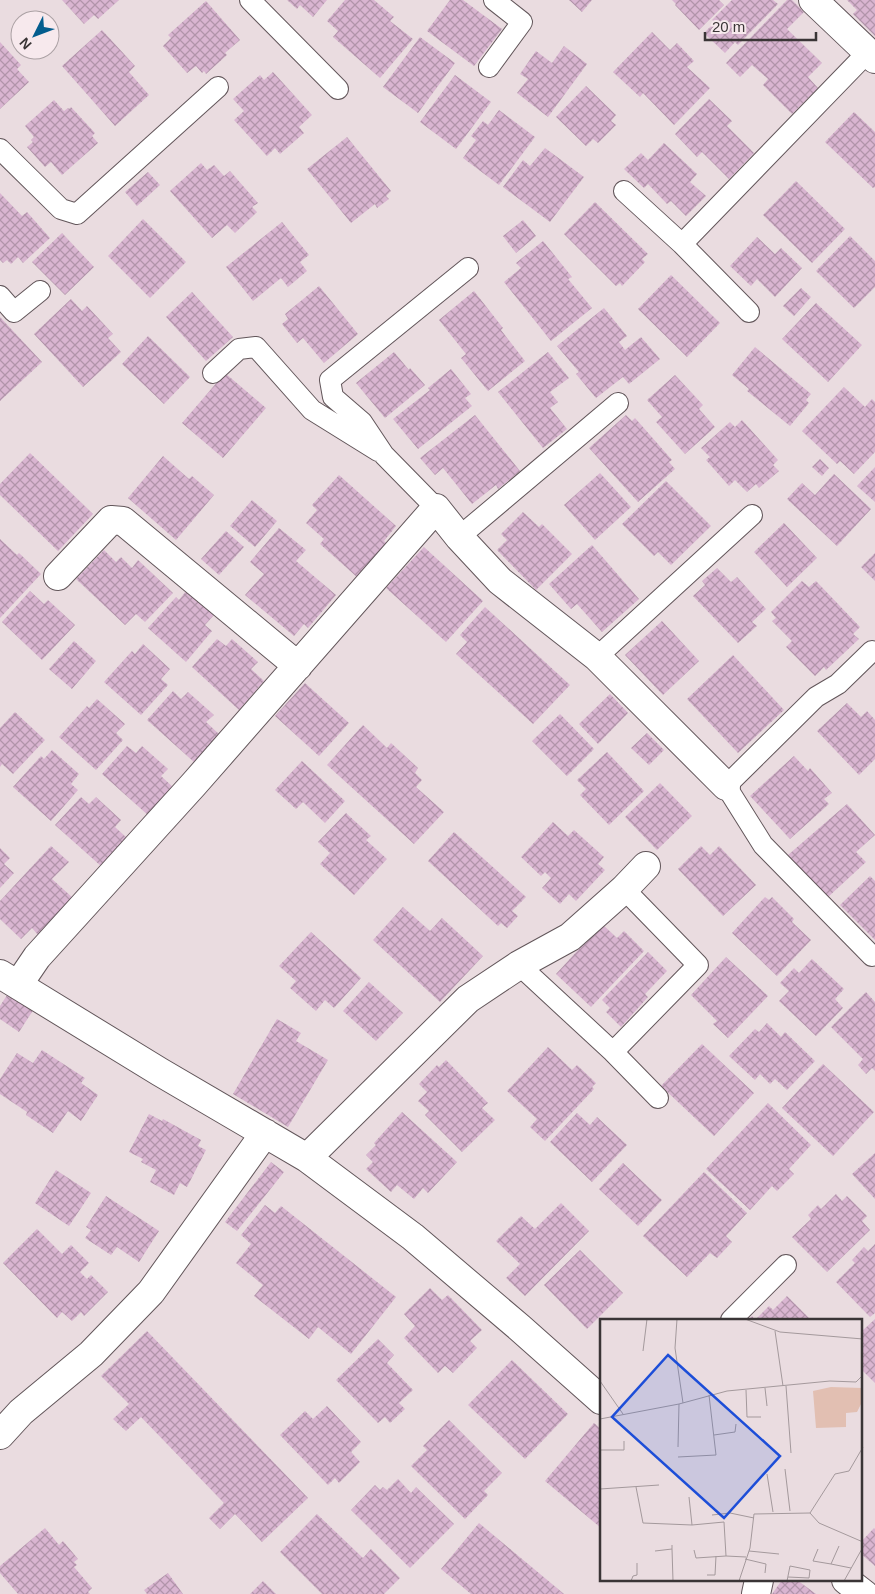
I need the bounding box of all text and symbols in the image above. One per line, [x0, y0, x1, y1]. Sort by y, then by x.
north arrow [10, 10, 60, 60]
scale bar [705, 10, 816, 42]
text: 20 m [712, 18, 745, 35]
text: N [16, 35, 35, 53]
inset map [600, 1319, 862, 1582]

